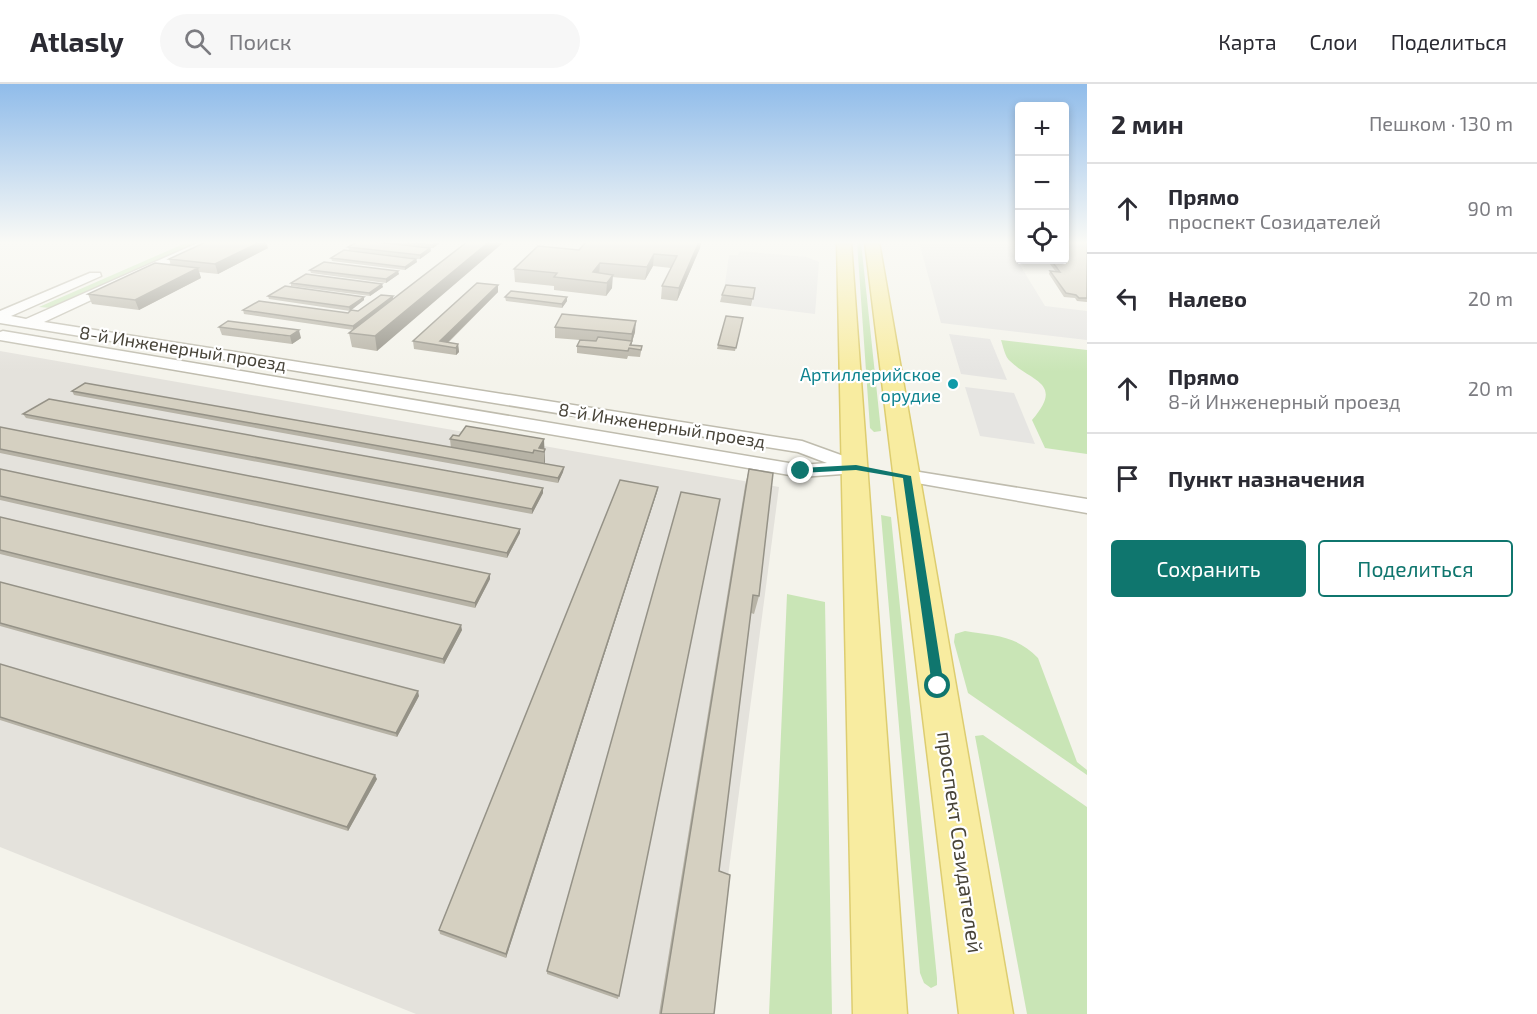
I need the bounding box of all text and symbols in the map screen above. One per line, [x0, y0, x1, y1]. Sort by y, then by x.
search box [160, 14, 580, 68]
text: Atlasly [30, 24, 124, 58]
icon: search [181, 25, 214, 58]
text: Поиск [229, 28, 292, 54]
text: Карта [1218, 29, 1277, 54]
text: Слои [1310, 29, 1358, 54]
text: Поделиться [1391, 29, 1507, 54]
map controls [1015, 102, 1069, 264]
button: + [1015, 102, 1069, 156]
text: 2 мин [1111, 108, 1184, 139]
text: Пешком · 130 m [1369, 111, 1513, 135]
button: − [1015, 156, 1069, 210]
text: Прямо [1168, 183, 1239, 209]
icon: ahead [1111, 192, 1144, 225]
text: 90 m [1468, 196, 1513, 220]
text: проспект Созидателей [1168, 209, 1381, 233]
button: locate [1015, 210, 1069, 264]
icon: left [1111, 282, 1144, 315]
text: Налево [1168, 285, 1247, 311]
text: 20 m [1468, 286, 1513, 310]
street label: 8-й Инженерный проезд [78, 321, 288, 375]
place label: Артиллерийское орудие [800, 363, 941, 406]
text: Прямо [1168, 363, 1239, 389]
icon: ahead [1111, 372, 1144, 405]
text: 20 m [1468, 376, 1513, 400]
marker: Артиллерийское орудие [946, 377, 960, 391]
text: 8-й Инженерный проезд [1168, 389, 1401, 413]
street label: 8-й Инженерный проезд [557, 398, 767, 452]
route end [787, 457, 813, 483]
icon: arrive [1111, 462, 1144, 495]
text: Пункт назначения [1168, 465, 1365, 491]
button: Сохранить [1111, 540, 1306, 597]
button: Поделиться [1318, 540, 1513, 597]
route start [924, 672, 950, 698]
street label: проспект Созидателей [933, 730, 989, 954]

